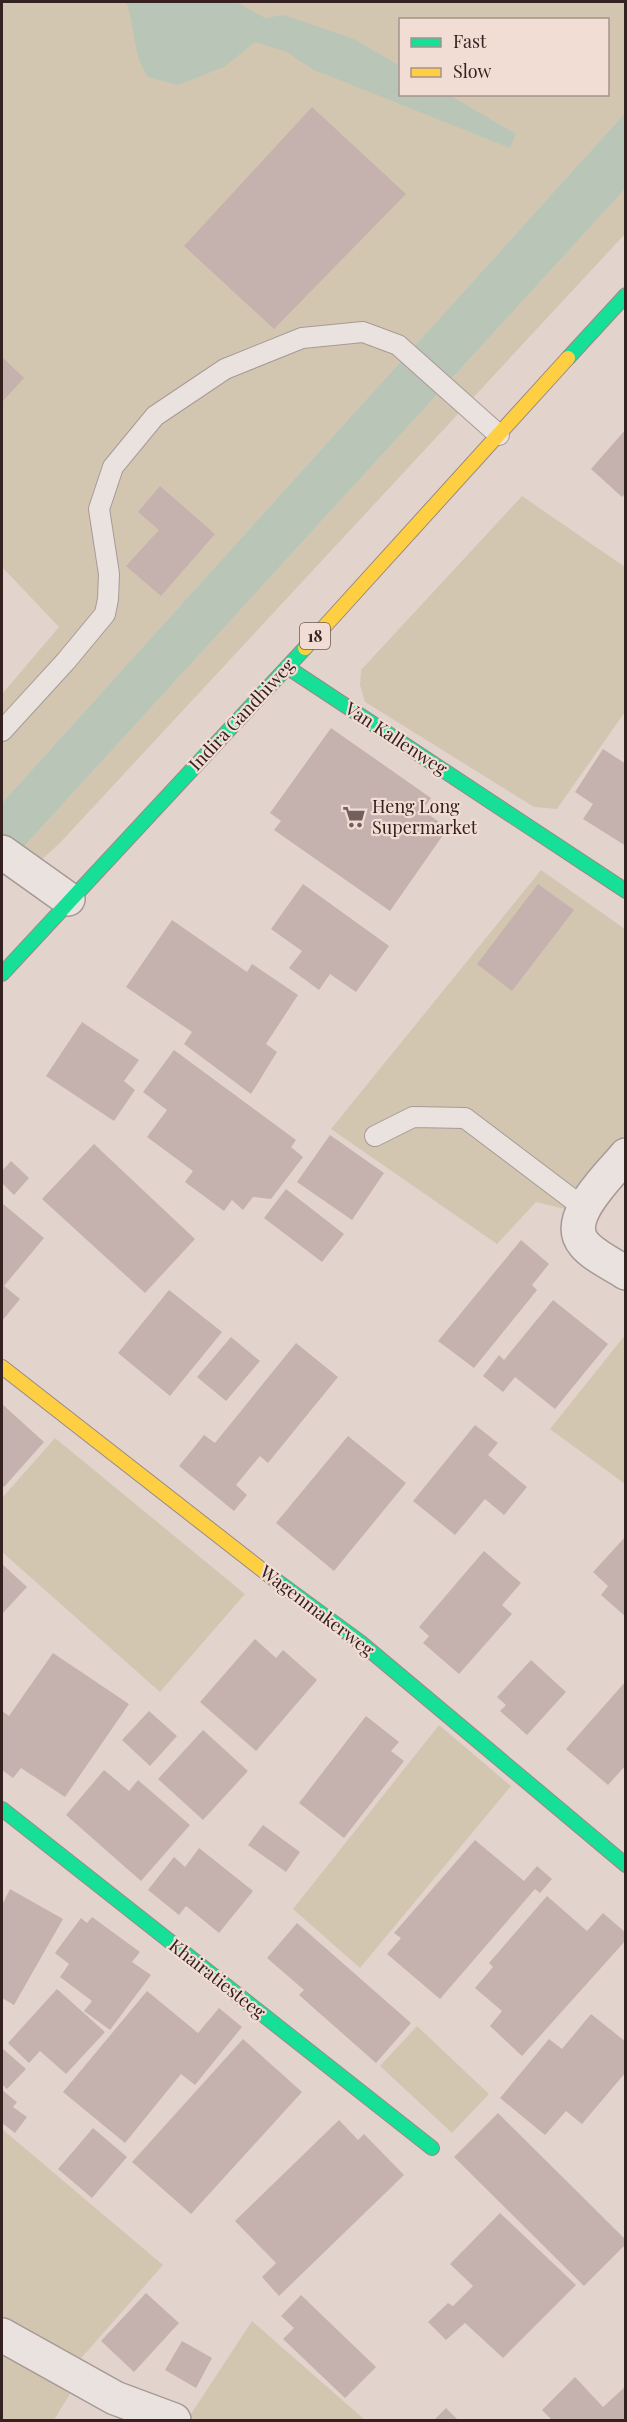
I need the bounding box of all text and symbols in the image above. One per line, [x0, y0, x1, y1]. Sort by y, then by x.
legend [399, 18, 609, 96]
text: Fast [453, 29, 487, 53]
text: Slow [453, 59, 491, 83]
road number: 18 [300, 623, 330, 649]
street label: Indira Gandhiweg [183, 653, 300, 775]
street label: Van Kallenweg [340, 696, 453, 780]
place label: Heng Long Supermarket [372, 794, 478, 839]
supermarket icon: Heng Long Supermarket [341, 804, 367, 830]
street label: Wagenmakerweg [255, 1559, 380, 1661]
street label: Khairatiesteeg [164, 1933, 271, 2024]

